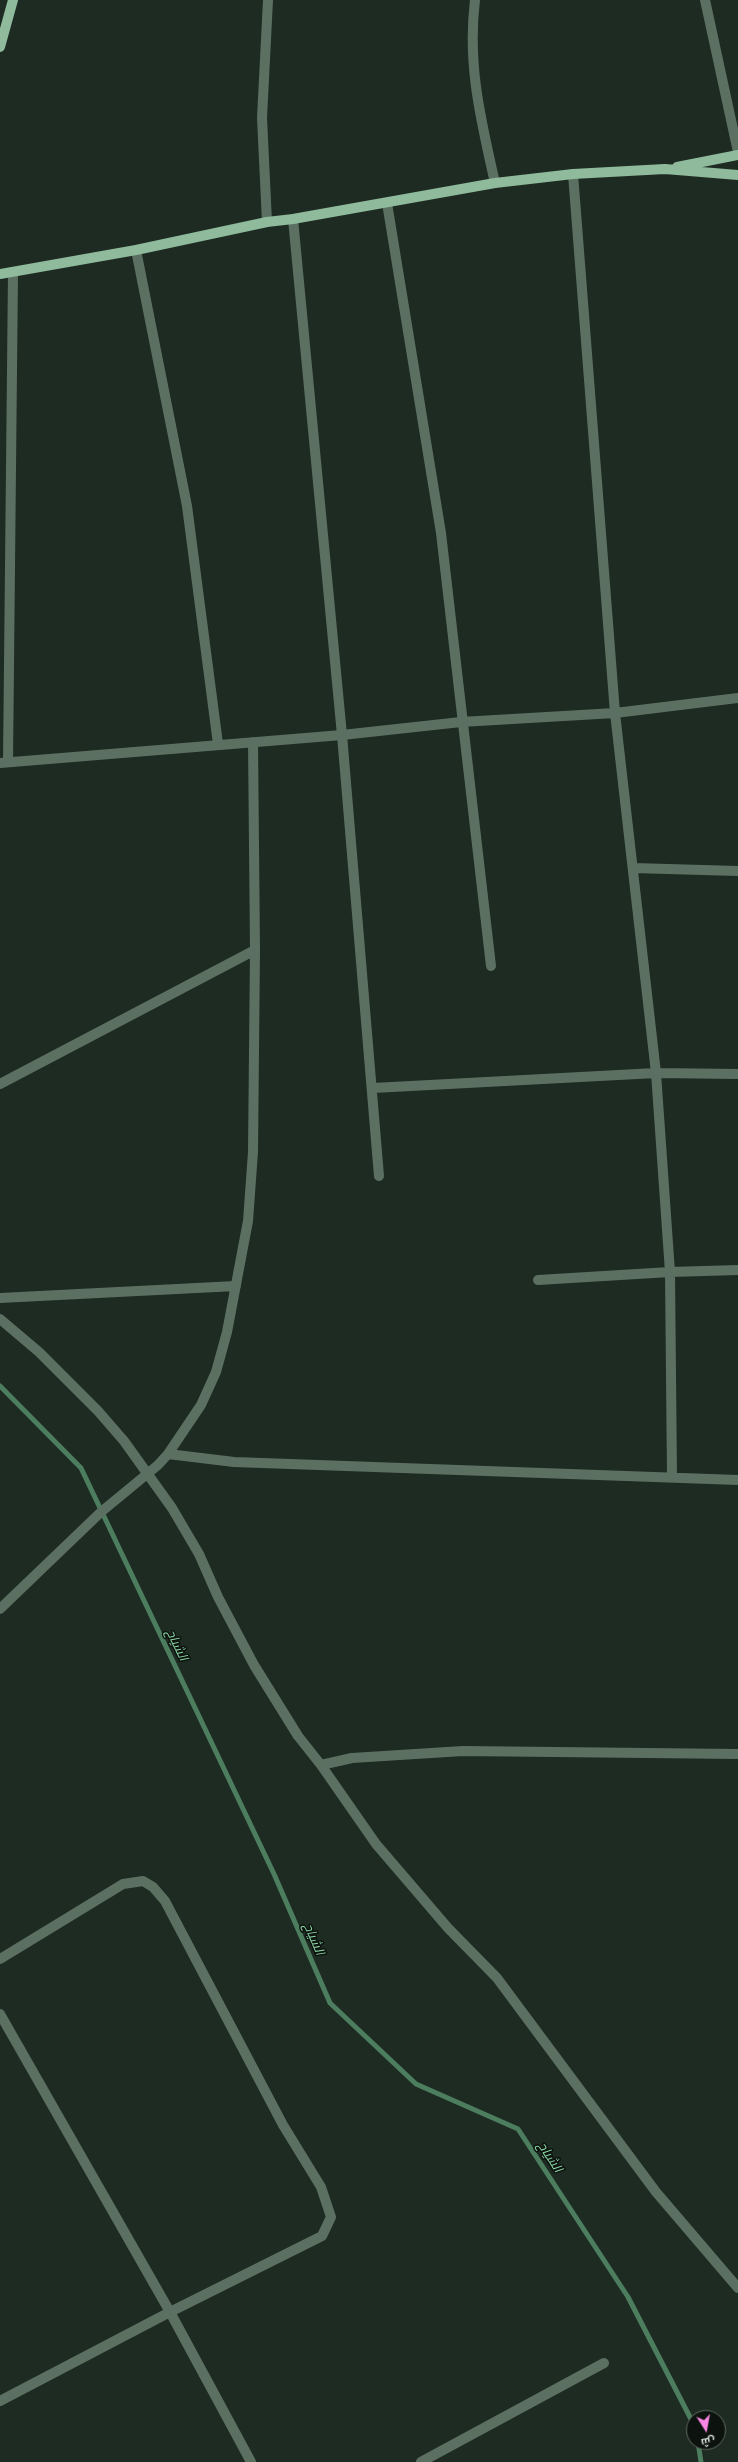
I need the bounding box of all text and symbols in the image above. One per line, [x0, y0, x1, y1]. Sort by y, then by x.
water label: الشياح [163, 1627, 191, 1663]
water label: الشياح [300, 1921, 328, 1957]
water label: الشياح [534, 2139, 566, 2175]
north arrow [686, 2410, 726, 2450]
text: ش [700, 2435, 716, 2448]

